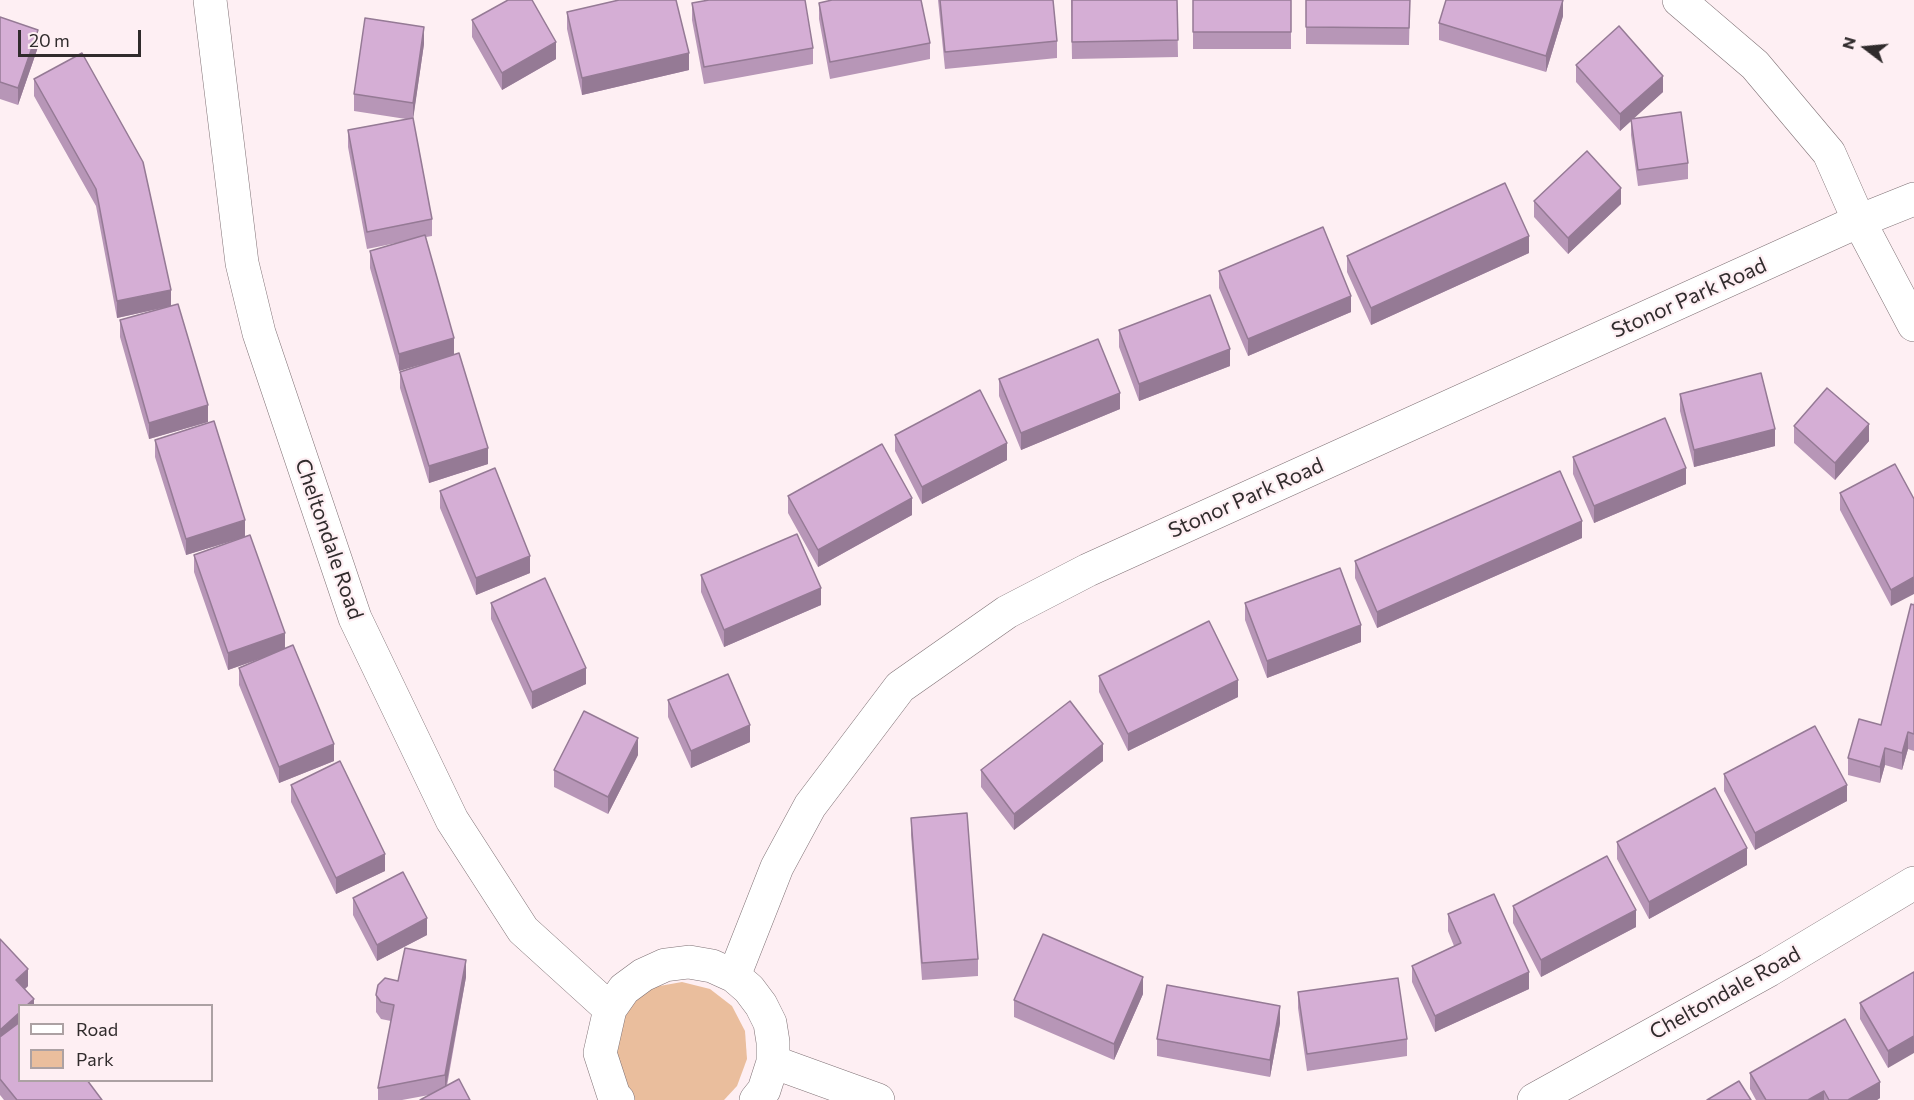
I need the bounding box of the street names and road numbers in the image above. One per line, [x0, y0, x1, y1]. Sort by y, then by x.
street label: Stonor Park Road [1608, 253, 1770, 343]
street label: Stonor Park Road [1165, 453, 1327, 543]
street label: Cheltondale Road [290, 455, 368, 623]
street label: Cheltondale Road [1645, 941, 1805, 1045]

